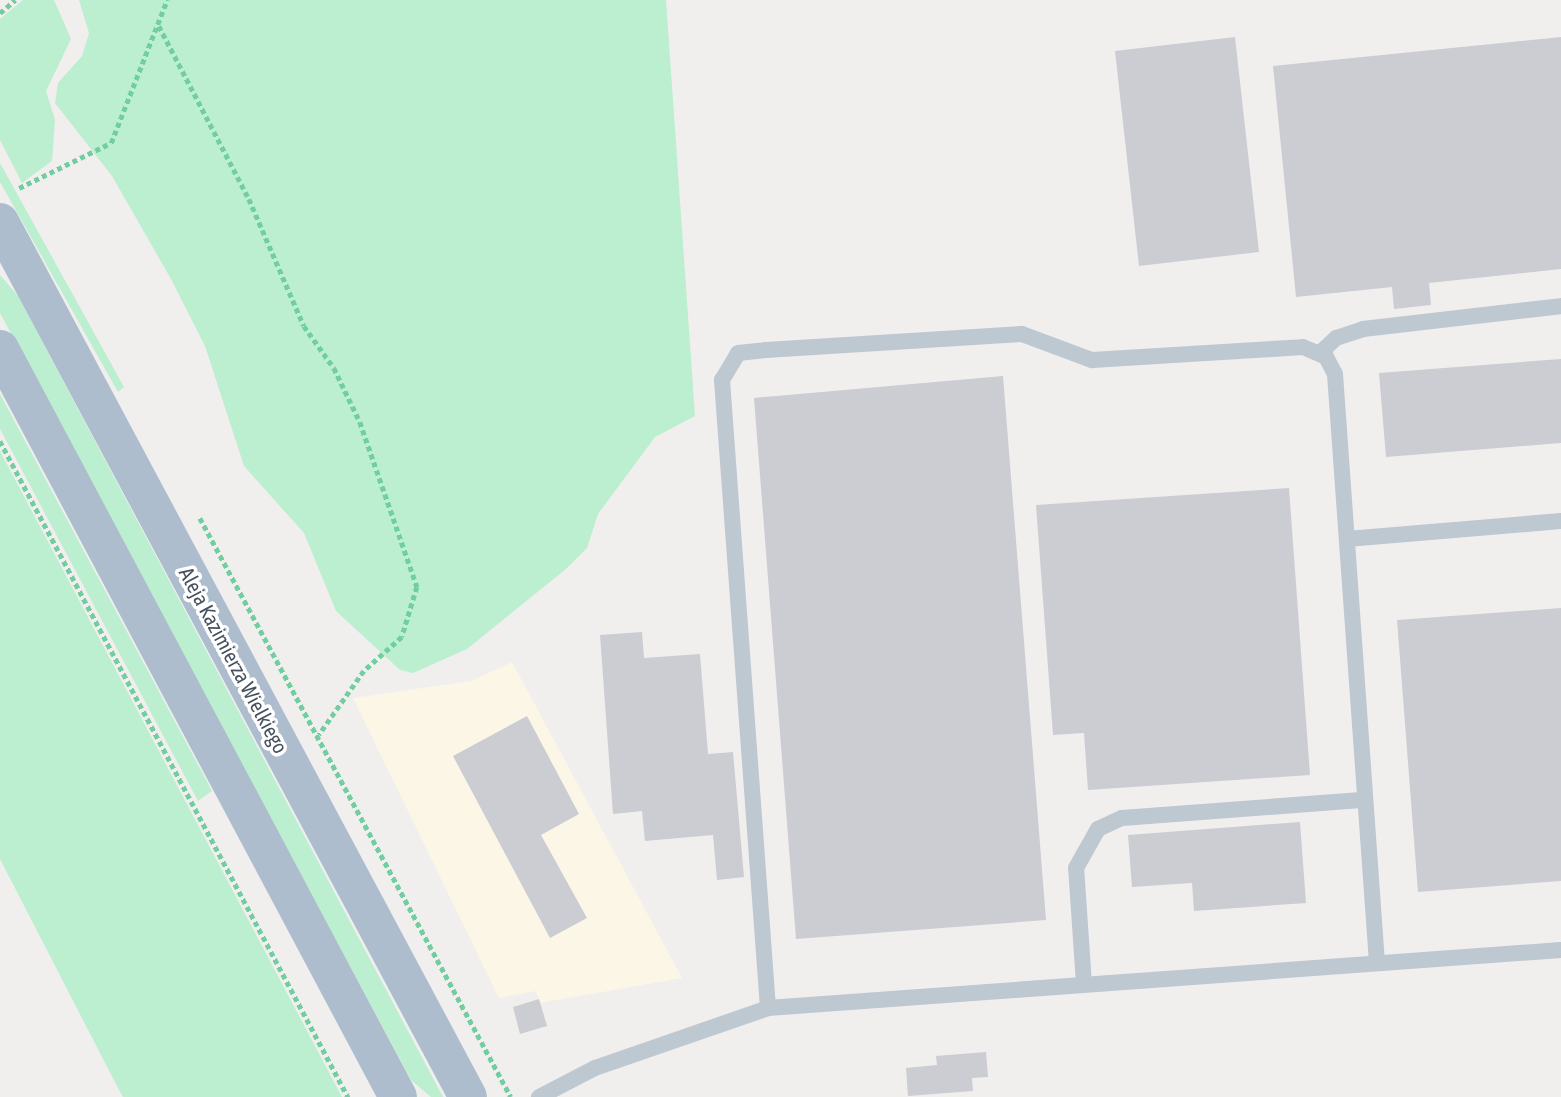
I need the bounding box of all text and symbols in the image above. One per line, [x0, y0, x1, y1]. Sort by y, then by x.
street label: Aleja Kazimierza Wielkiego [174, 563, 294, 757]

